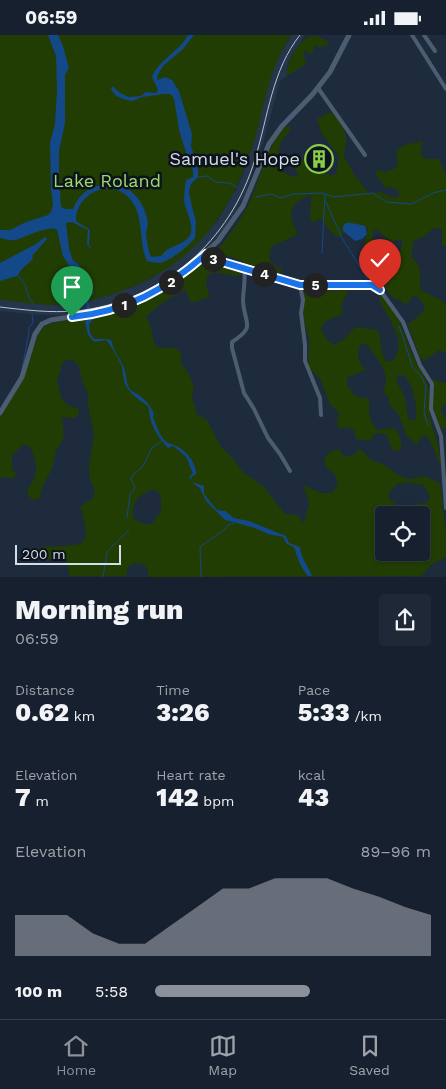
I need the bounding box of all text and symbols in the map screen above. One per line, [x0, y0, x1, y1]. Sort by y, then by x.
text: 06:59 [25, 6, 77, 29]
building icon: Samuel's Hope [304, 144, 334, 174]
place label: Samuel's Hope [170, 148, 300, 169]
park label: Lake Roland [53, 170, 161, 191]
pin [359, 239, 401, 290]
icon: check [366, 246, 394, 274]
pin: 3 [200, 247, 226, 271]
text: 3 [209, 251, 218, 267]
pin: 4 [252, 261, 276, 287]
pin [51, 266, 93, 317]
text: 4 [260, 266, 269, 282]
pin: 2 [158, 269, 184, 295]
icon: arrive [58, 273, 86, 301]
pin: 5 [302, 273, 328, 297]
text: 2 [167, 274, 176, 290]
text: 5 [311, 277, 320, 293]
pin: 1 [112, 293, 136, 317]
text: 1 [121, 297, 128, 313]
map controls [375, 506, 430, 561]
button: locate [375, 506, 430, 561]
scale bar [15, 542, 121, 565]
text: 200 m [22, 546, 66, 562]
text: Morning run [15, 593, 183, 626]
button: share [379, 594, 431, 646]
text: 06:59 [15, 629, 59, 648]
text: Distance [15, 682, 75, 698]
text: Time [156, 682, 190, 698]
text: Pace [298, 682, 330, 698]
text: 0.62 [15, 698, 69, 727]
text: 3:26 [156, 698, 209, 727]
text: 5:33 [298, 698, 350, 727]
text: km [69, 708, 95, 724]
text: /km [350, 708, 382, 724]
text: Elevation [15, 767, 78, 783]
text: Heart rate [156, 767, 226, 783]
text: kcal [298, 767, 325, 783]
text: 7 [15, 783, 31, 812]
text: 142 [156, 783, 199, 812]
text: 43 [298, 783, 329, 812]
text: m [31, 793, 49, 809]
text: bpm [199, 793, 234, 809]
text: Elevation [15, 842, 86, 861]
text: 89–96 m [361, 842, 431, 861]
text: 100 m [15, 982, 62, 1001]
text: 5:58 [95, 982, 128, 1001]
tab: Home [56, 1032, 96, 1078]
tab: Map [208, 1032, 237, 1078]
tab: Saved [349, 1032, 390, 1078]

